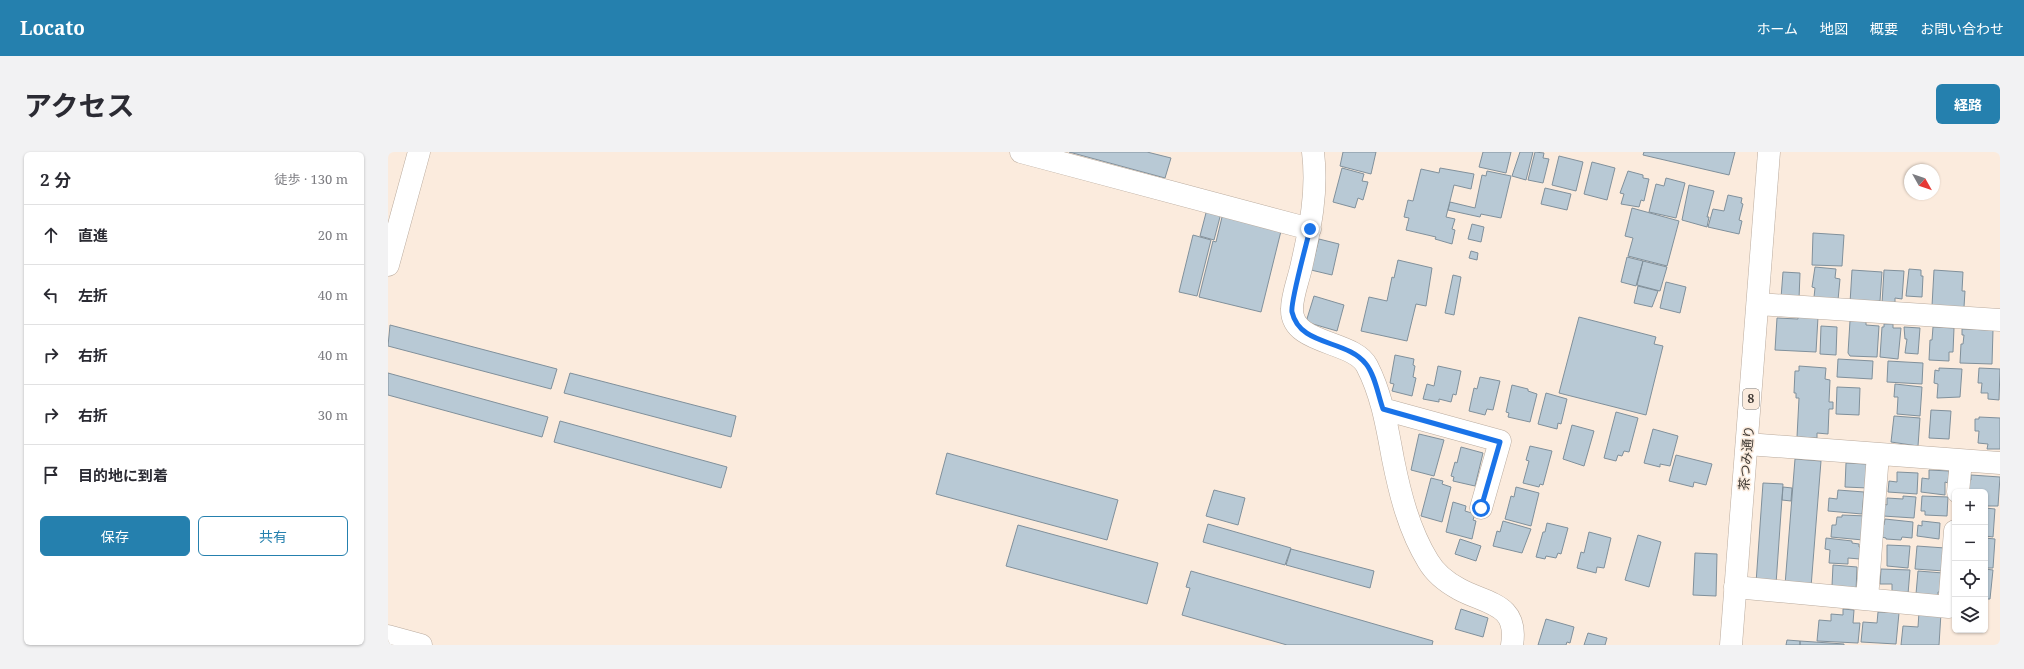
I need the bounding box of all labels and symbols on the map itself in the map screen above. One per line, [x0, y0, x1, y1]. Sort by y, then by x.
north arrow [1904, 164, 1940, 200]
route end [1301, 220, 1319, 238]
road number: 8 [1743, 389, 1759, 409]
street label: 茶つみ通り [1734, 425, 1758, 491]
route start [1472, 499, 1490, 517]

